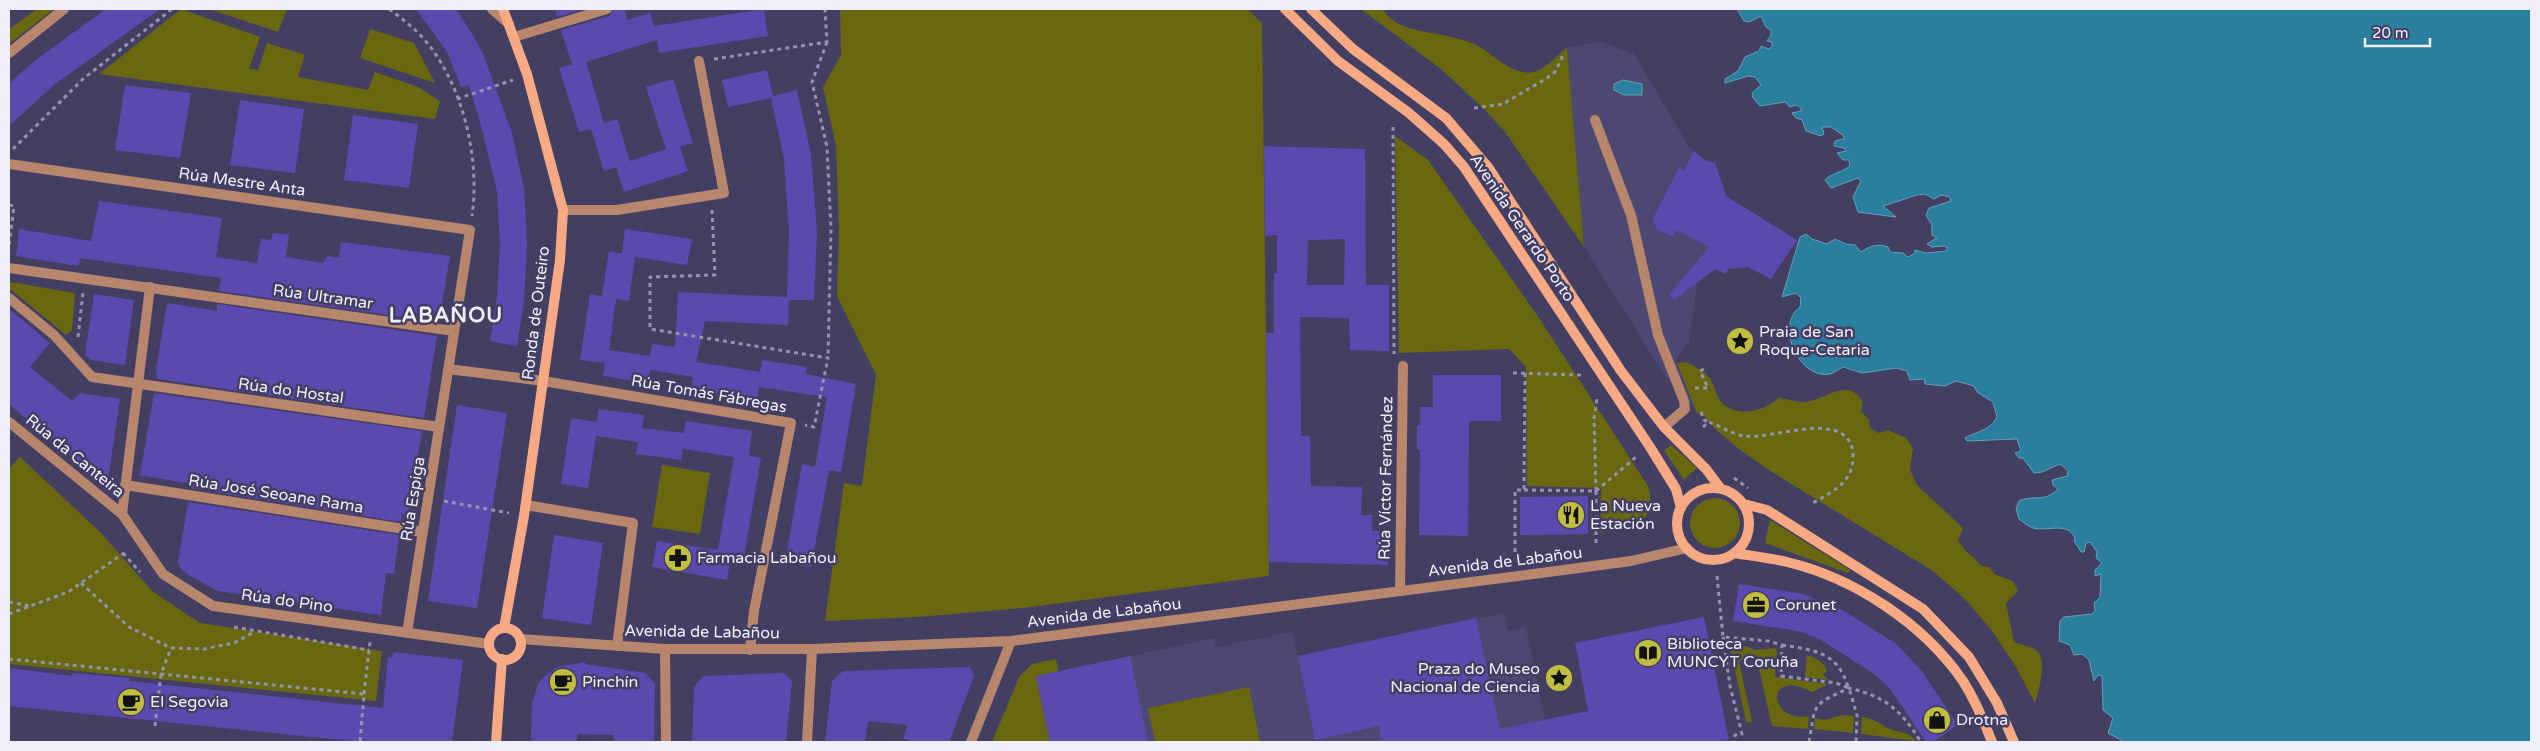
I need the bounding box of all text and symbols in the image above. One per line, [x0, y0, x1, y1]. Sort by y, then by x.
scale bar [2365, 15, 2430, 47]
text: 20 m [2372, 24, 2409, 42]
street label: Avenida Gerardo Porto [1465, 150, 1579, 306]
street label: Rúa Mestre Anta [177, 163, 307, 201]
street label: Ronda de Outeiro [518, 245, 554, 381]
street label: Rúa Ultramar [271, 280, 375, 314]
district label: LABAÑOU [389, 303, 503, 328]
place label: Praia de San Roque-Cetaria [1759, 322, 1870, 360]
place icon: Praia de San Roque-Cetaria [1725, 326, 1755, 356]
street label: Rúa Tomás Fábregas [630, 370, 788, 418]
street label: Rúa do Hostal [237, 374, 345, 408]
street label: Rúa Víctor Fernández [1375, 396, 1397, 560]
street label: Rúa da Canteira [22, 410, 128, 502]
street label: Rúa Espiga [396, 455, 430, 543]
street label: Rúa José Seoane Rama [187, 470, 365, 518]
place label: La Nueva Estación [1590, 496, 1661, 534]
restaurant icon: La Nueva Estación [1556, 500, 1586, 530]
pharmacy icon: Farmacia Labañou [663, 543, 693, 573]
street label: Avenida de Labañou [1427, 543, 1583, 581]
place label: Farmacia Labañou [697, 548, 837, 568]
street label: Rúa do Pino [240, 585, 334, 617]
office icon: Corunet [1741, 590, 1771, 620]
street label: Avenida de Labañou [1026, 594, 1182, 632]
place label: Corunet [1775, 595, 1836, 615]
street label: Avenida de Labañou [624, 621, 780, 643]
place label: Biblioteca MUNCYT Coruña [1667, 634, 1799, 672]
library icon: Biblioteca MUNCYT Coruña [1633, 638, 1663, 668]
place label: Praza do Museo Nacional de Ciencia [1390, 659, 1540, 697]
place icon: Praza do Museo Nacional de Ciencia [1544, 663, 1574, 693]
cafe icon: Pinchín [548, 667, 578, 697]
place label: Pinchín [582, 672, 638, 692]
cafe icon: El Segovia [116, 687, 146, 717]
place label: El Segovia [150, 692, 228, 712]
shop icon: Drotna [1922, 705, 1952, 735]
place label: Drotna [1956, 710, 2008, 730]

